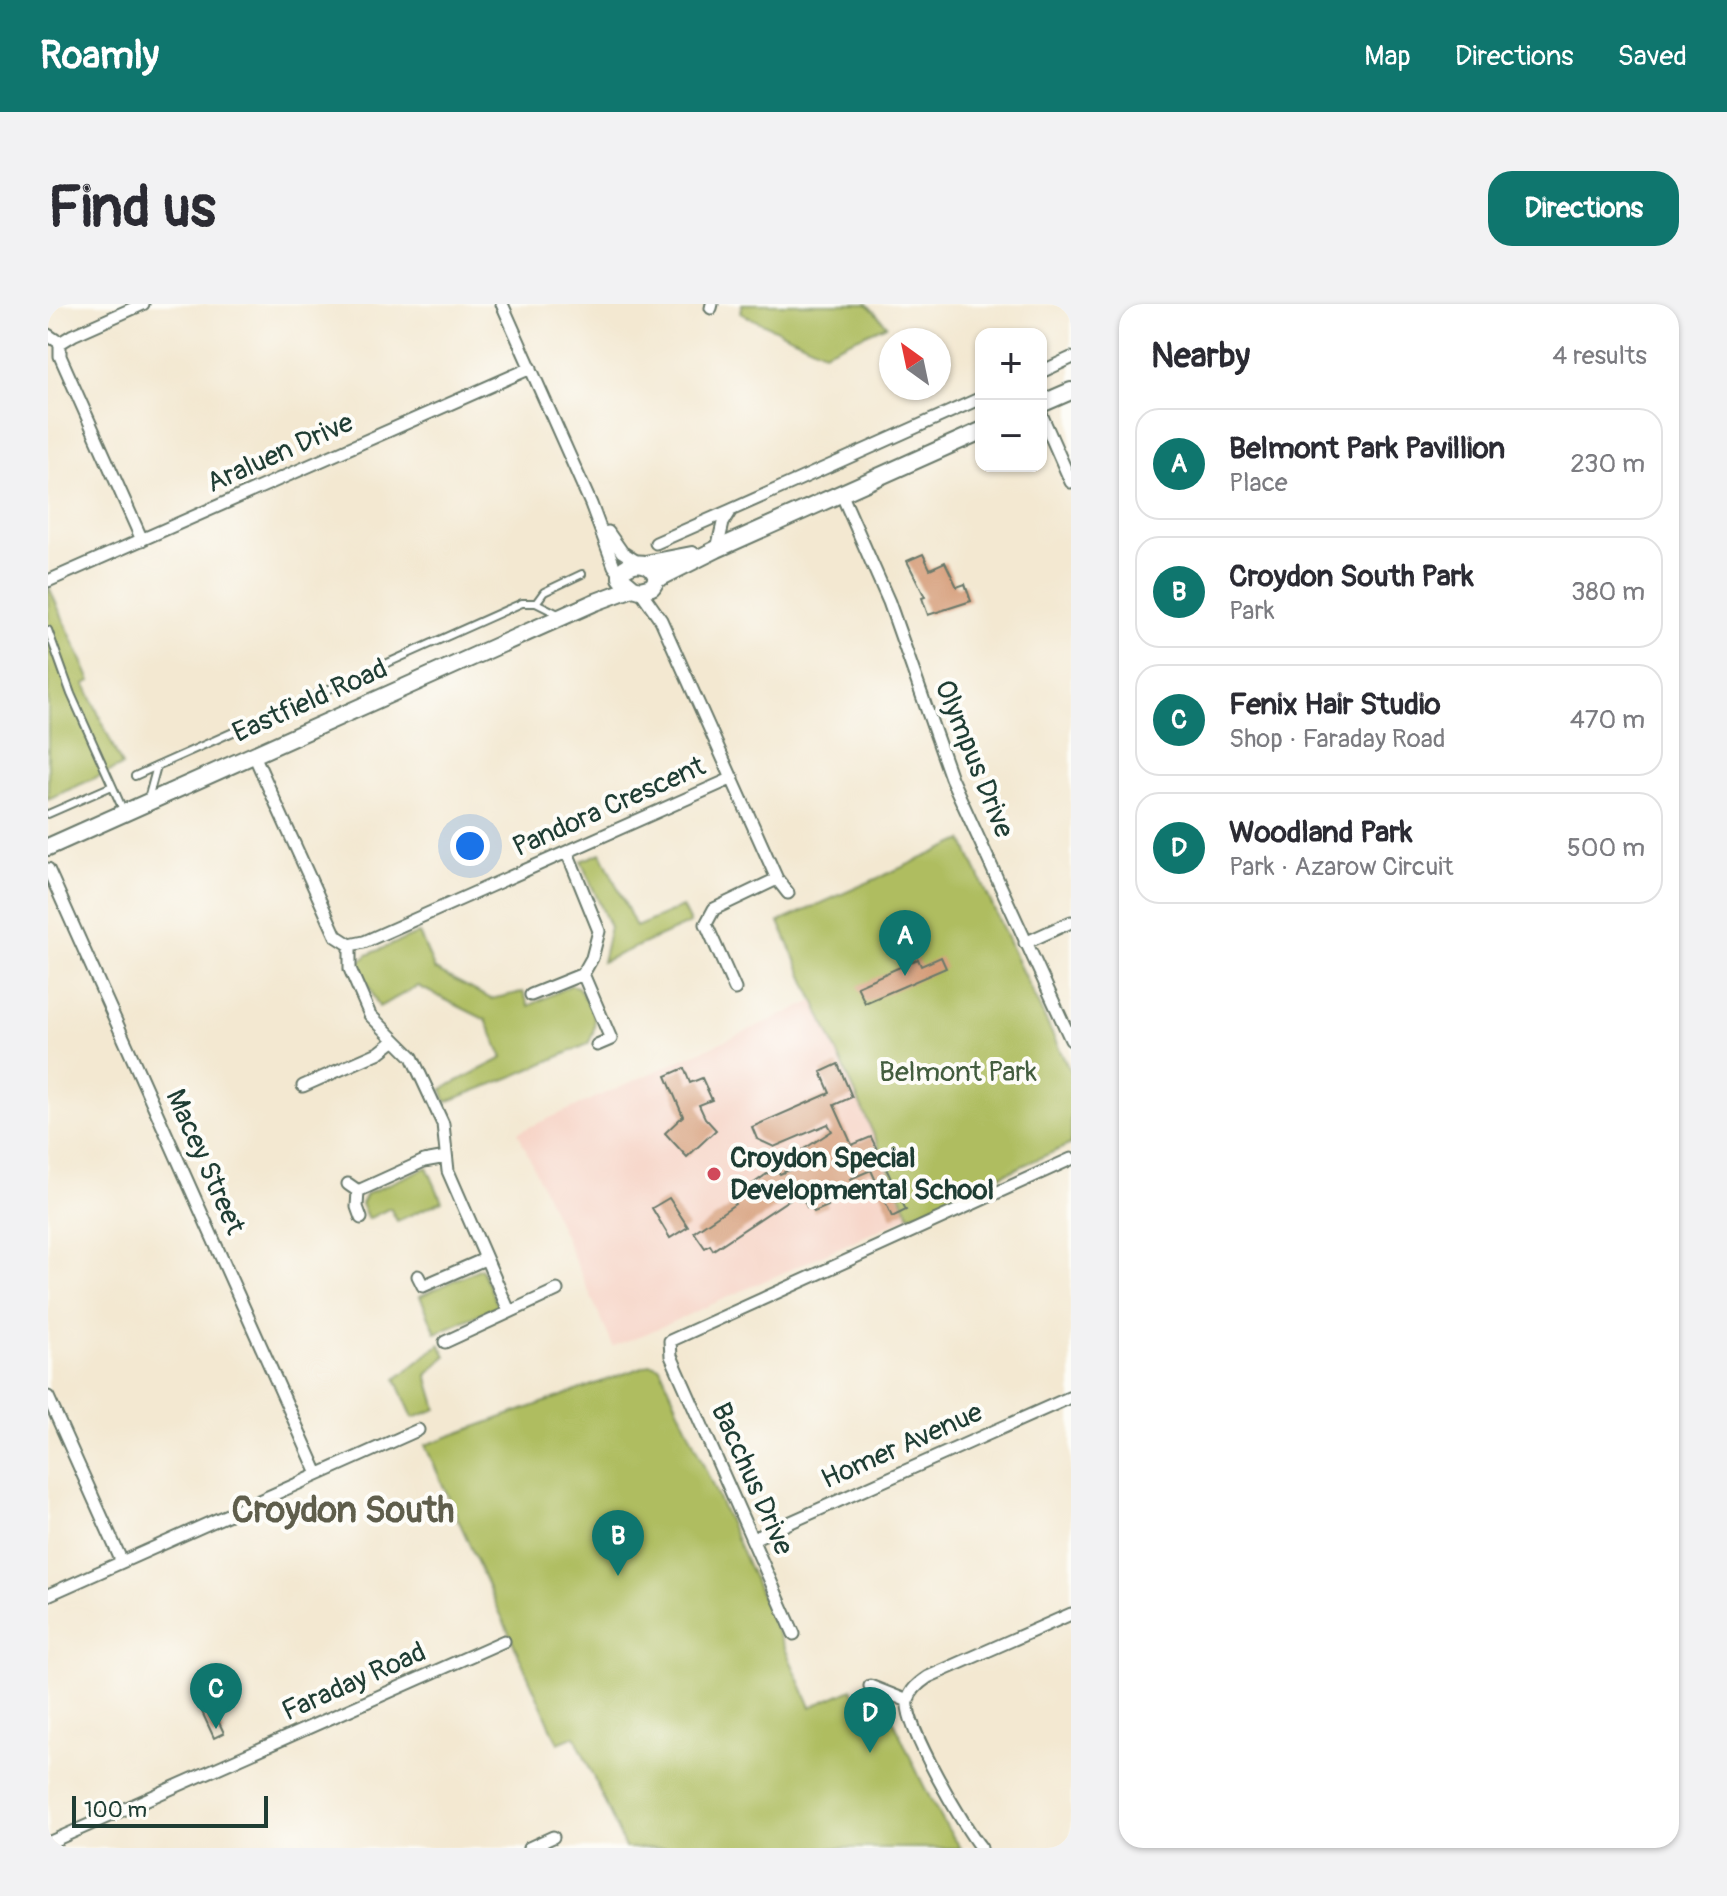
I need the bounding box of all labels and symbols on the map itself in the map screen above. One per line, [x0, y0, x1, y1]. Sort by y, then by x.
north arrow [879, 328, 951, 400]
street label: Araluen Drive [201, 405, 359, 501]
street label: Eastfield Road [227, 651, 393, 751]
street label: Olympus Drive [927, 675, 1022, 843]
street label: Pandora Crescent [507, 749, 711, 865]
your location [450, 826, 490, 866]
pin: A [879, 910, 931, 976]
park label: Belmont Park [879, 1055, 1037, 1090]
street label: Macey Street [157, 1084, 253, 1241]
place label: Croydon Special Developmental School [730, 1141, 994, 1208]
marker: Croydon Special Developmental School [705, 1165, 723, 1183]
street label: Homer Avenue [816, 1395, 988, 1497]
street label: Bacchus Drive [703, 1397, 801, 1561]
district label: Croydon South [232, 1488, 454, 1533]
pin: B [592, 1510, 644, 1576]
street label: Faraday Road [277, 1635, 431, 1729]
pin: C [190, 1663, 242, 1729]
pin: D [844, 1687, 896, 1753]
scale bar [72, 1792, 268, 1828]

